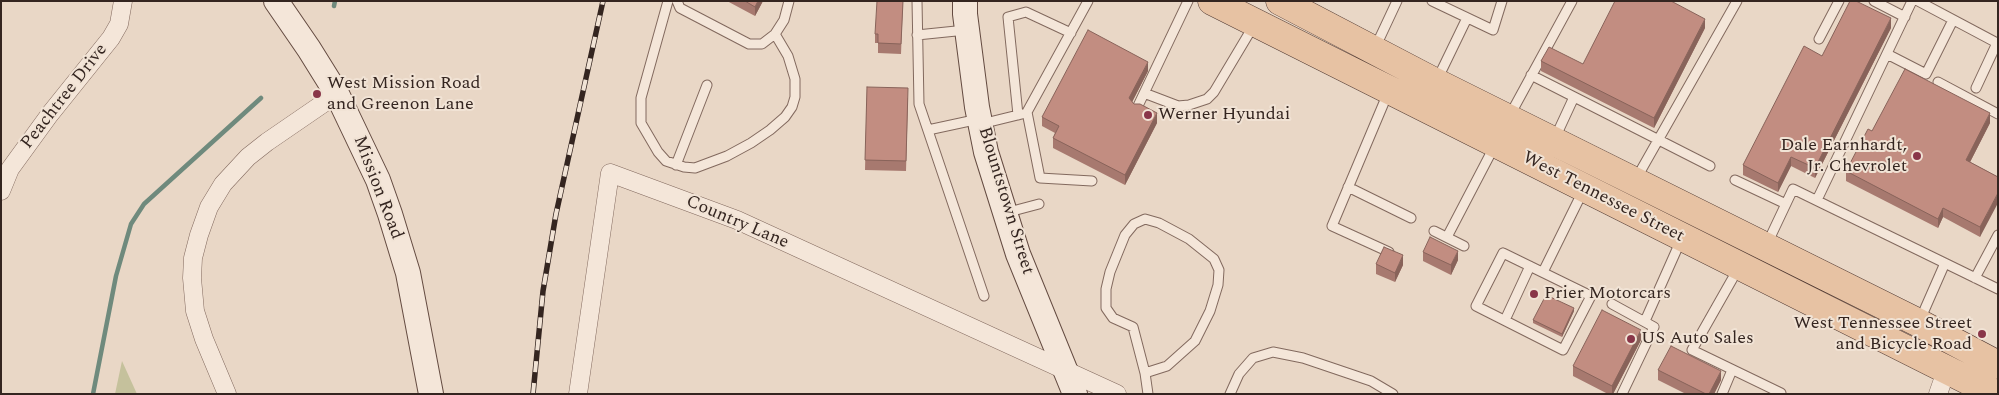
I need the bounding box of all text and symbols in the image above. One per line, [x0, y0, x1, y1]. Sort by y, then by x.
street label: Peachtree Drive [17, 40, 113, 154]
place label: West Mission Road and Greenon Lane [327, 73, 481, 116]
marker: West Mission Road and Greenon Lane [311, 88, 323, 100]
place label: Werner Hyundai [1158, 104, 1290, 126]
marker: Werner Hyundai [1142, 109, 1154, 121]
street label: Blountstown Street [972, 125, 1038, 277]
street label: Mission Road [347, 133, 407, 243]
place label: Dale Earnhardt, Jr. Chevrolet [1780, 135, 1907, 178]
street label: West Tennessee Street [1519, 148, 1687, 248]
marker: Dale Earnhardt, Jr. Chevrolet [1911, 150, 1923, 162]
street label: Country Lane [682, 192, 792, 254]
place label: Prier Motorcars [1544, 283, 1671, 305]
marker: Prier Motorcars [1528, 288, 1540, 300]
place label: West Tennessee Street and Bicycle Road [1793, 313, 1972, 356]
place label: US Auto Sales [1641, 328, 1754, 350]
marker: West Tennessee Street and Bicycle Road [1976, 328, 1988, 340]
marker: US Auto Sales [1625, 333, 1637, 345]

